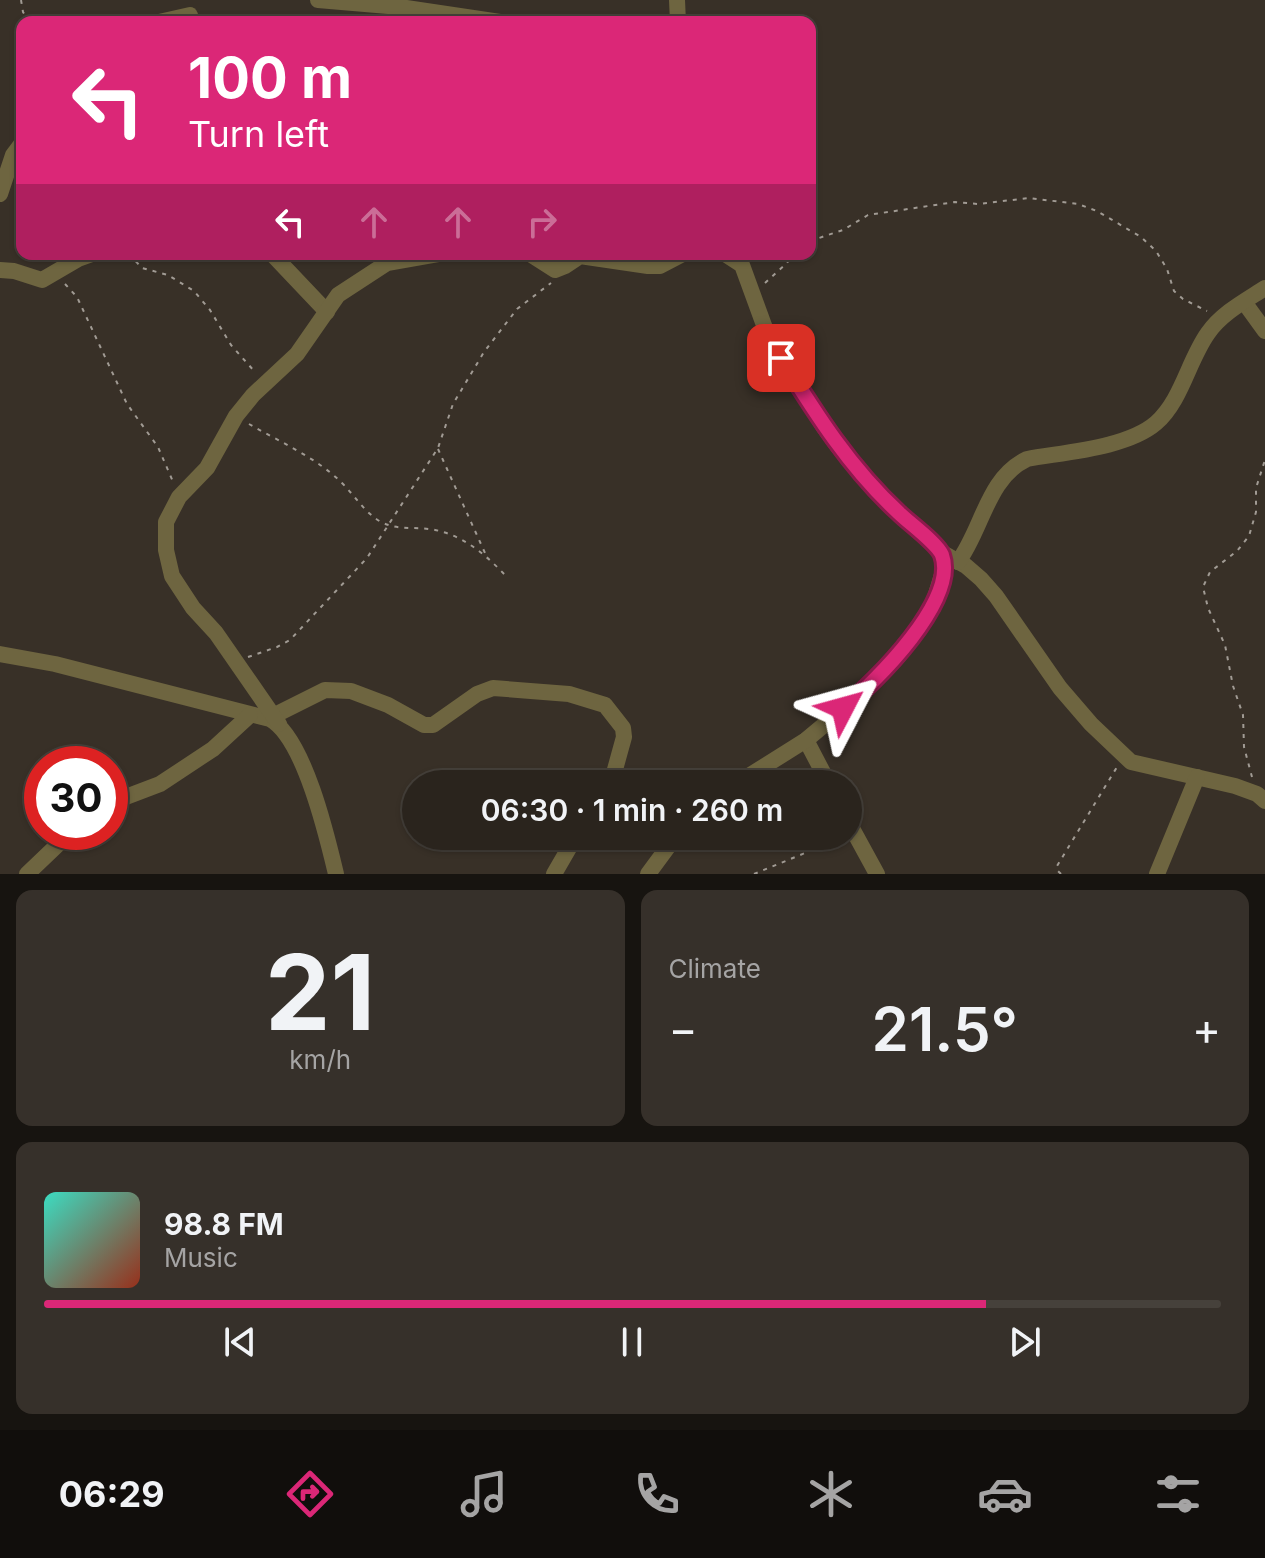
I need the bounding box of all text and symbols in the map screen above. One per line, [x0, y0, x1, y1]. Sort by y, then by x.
text: 100 m [188, 44, 352, 112]
icon: left [56, 48, 160, 152]
text: Turn left [188, 112, 329, 156]
icon: left [268, 200, 312, 244]
icon: ahead [352, 200, 396, 244]
icon: ahead [436, 200, 480, 244]
icon: right [520, 200, 564, 244]
pin [747, 324, 815, 392]
icon: arrive [759, 336, 803, 380]
position arrow [801, 666, 885, 750]
speed limit sign: 30 [24, 746, 128, 850]
text: 06:30 · 1 min · 260 m [481, 792, 783, 828]
text: 21 [265, 929, 375, 1055]
text: Climate [669, 953, 761, 984]
text: 21.5° [872, 993, 1018, 1065]
text: − [669, 1002, 698, 1056]
text: + [1192, 1002, 1221, 1056]
text: km/h [289, 1044, 351, 1075]
text: 98.8 FM [164, 1206, 284, 1242]
text: Music [164, 1242, 238, 1273]
icon: previous [218, 1320, 262, 1364]
icon: pause [610, 1320, 654, 1364]
icon: next [1003, 1320, 1047, 1364]
icon: directions [282, 1466, 338, 1522]
icon: music [456, 1466, 512, 1522]
icon: phone [629, 1466, 685, 1522]
icon: climate [803, 1466, 859, 1522]
icon: car [977, 1466, 1033, 1522]
icon: filters [1150, 1466, 1206, 1522]
text: 06:29 [59, 1472, 165, 1516]

